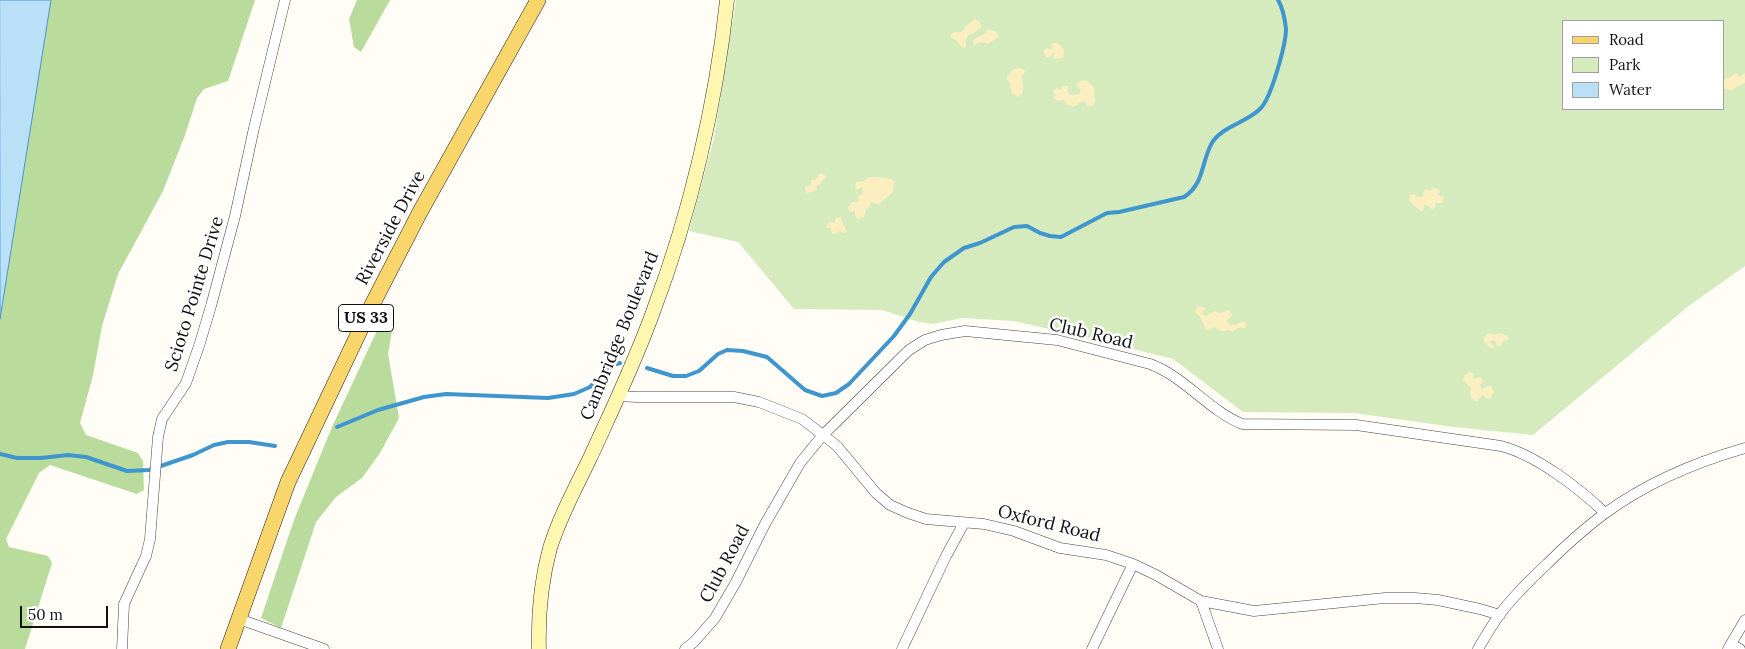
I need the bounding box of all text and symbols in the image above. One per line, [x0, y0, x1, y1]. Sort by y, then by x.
legend [1562, 20, 1725, 110]
text: Road [1609, 30, 1644, 49]
text: Park [1609, 55, 1640, 74]
text: Water [1609, 80, 1651, 99]
street label: Riverside Drive [352, 167, 430, 289]
street label: Scioto Pointe Drive [161, 214, 229, 374]
street label: Cambridge Boulevard [576, 248, 664, 424]
road number: US 33 [338, 304, 394, 332]
street label: Club Road [1047, 314, 1135, 354]
street label: Oxford Road [995, 501, 1103, 547]
street label: Club Road [695, 521, 755, 607]
scale bar [22, 596, 110, 628]
text: 50 m [28, 605, 63, 624]

